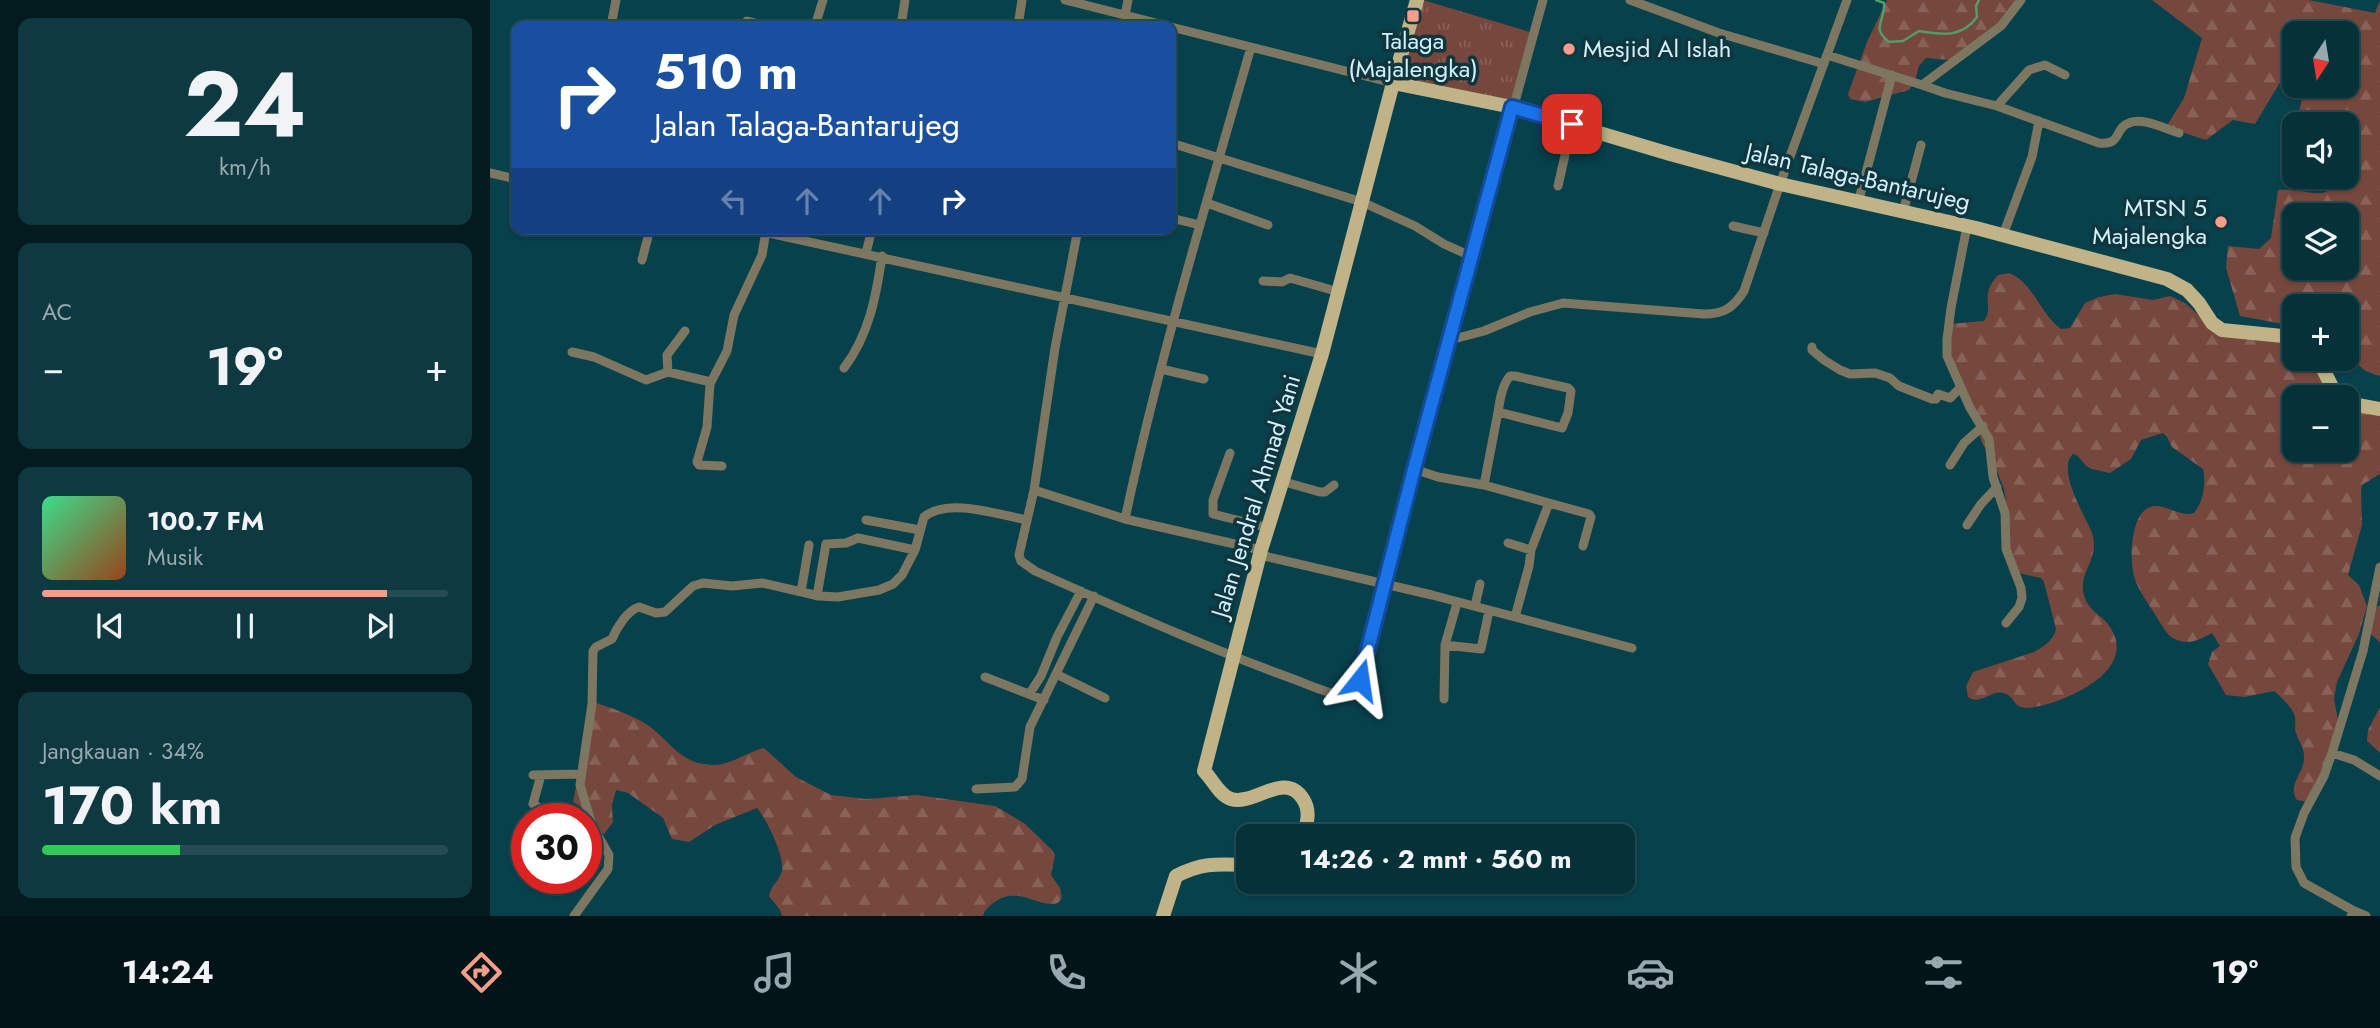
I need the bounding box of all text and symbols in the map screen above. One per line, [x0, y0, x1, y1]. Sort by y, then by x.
marker: Talaga (Majalengka) [1405, 8, 1421, 24]
north arrow [2282, 21, 2359, 98]
map controls [2282, 21, 2359, 462]
place label: Talaga (Majalengka) [1348, 23, 1478, 86]
place label: Mesjid Al Islah [1583, 31, 1731, 66]
text: 510 m [654, 37, 798, 107]
text: 24 [183, 39, 307, 170]
marker: Mesjid Al Islah [1561, 41, 1577, 57]
icon: right [539, 49, 630, 140]
pin [1542, 94, 1602, 154]
text: Jalan Talaga-Bantarujeg [654, 102, 960, 148]
icon: arrive [1553, 105, 1591, 143]
button: sound [2282, 112, 2359, 189]
street label: Jalan Talaga-Bantarujeg [1739, 133, 1974, 219]
text: km/h [219, 150, 271, 184]
icon: left [715, 182, 753, 220]
icon: ahead [788, 182, 826, 220]
icon: ahead [861, 182, 899, 220]
icon: right [934, 182, 972, 220]
place label: MTSN 5 Majalengka [2092, 190, 2207, 253]
button: layers [2282, 203, 2359, 280]
marker: MTSN 5 Majalengka [2213, 214, 2229, 230]
button: + [2282, 294, 2359, 371]
text: AC [42, 295, 72, 329]
text: 19° [206, 329, 283, 405]
text: − [42, 340, 64, 395]
text: + [425, 340, 448, 395]
street label: Jalan Jendral Ahmad Yani [1201, 370, 1309, 624]
button: − [2282, 385, 2359, 462]
text: 100.7 FM [147, 502, 264, 540]
text: Musik [147, 540, 203, 574]
icon: previous [91, 607, 129, 645]
icon: pause [226, 607, 264, 645]
icon: next [361, 607, 399, 645]
position arrow [1323, 643, 1397, 717]
text: Jangkauan · 34% [42, 734, 204, 768]
text: 170 km [42, 768, 223, 844]
speed limit sign: 30 [511, 803, 602, 894]
text: 14:26 · 2 mnt · 560 m [1299, 840, 1572, 878]
icon: directions [457, 948, 506, 997]
icon: music [750, 948, 799, 997]
icon: phone [1042, 948, 1091, 997]
icon: climate [1334, 948, 1383, 997]
icon: car [1626, 948, 1675, 997]
icon: filters [1919, 948, 1968, 997]
text: 14:24 [122, 949, 214, 995]
text: 19° [2211, 949, 2258, 995]

